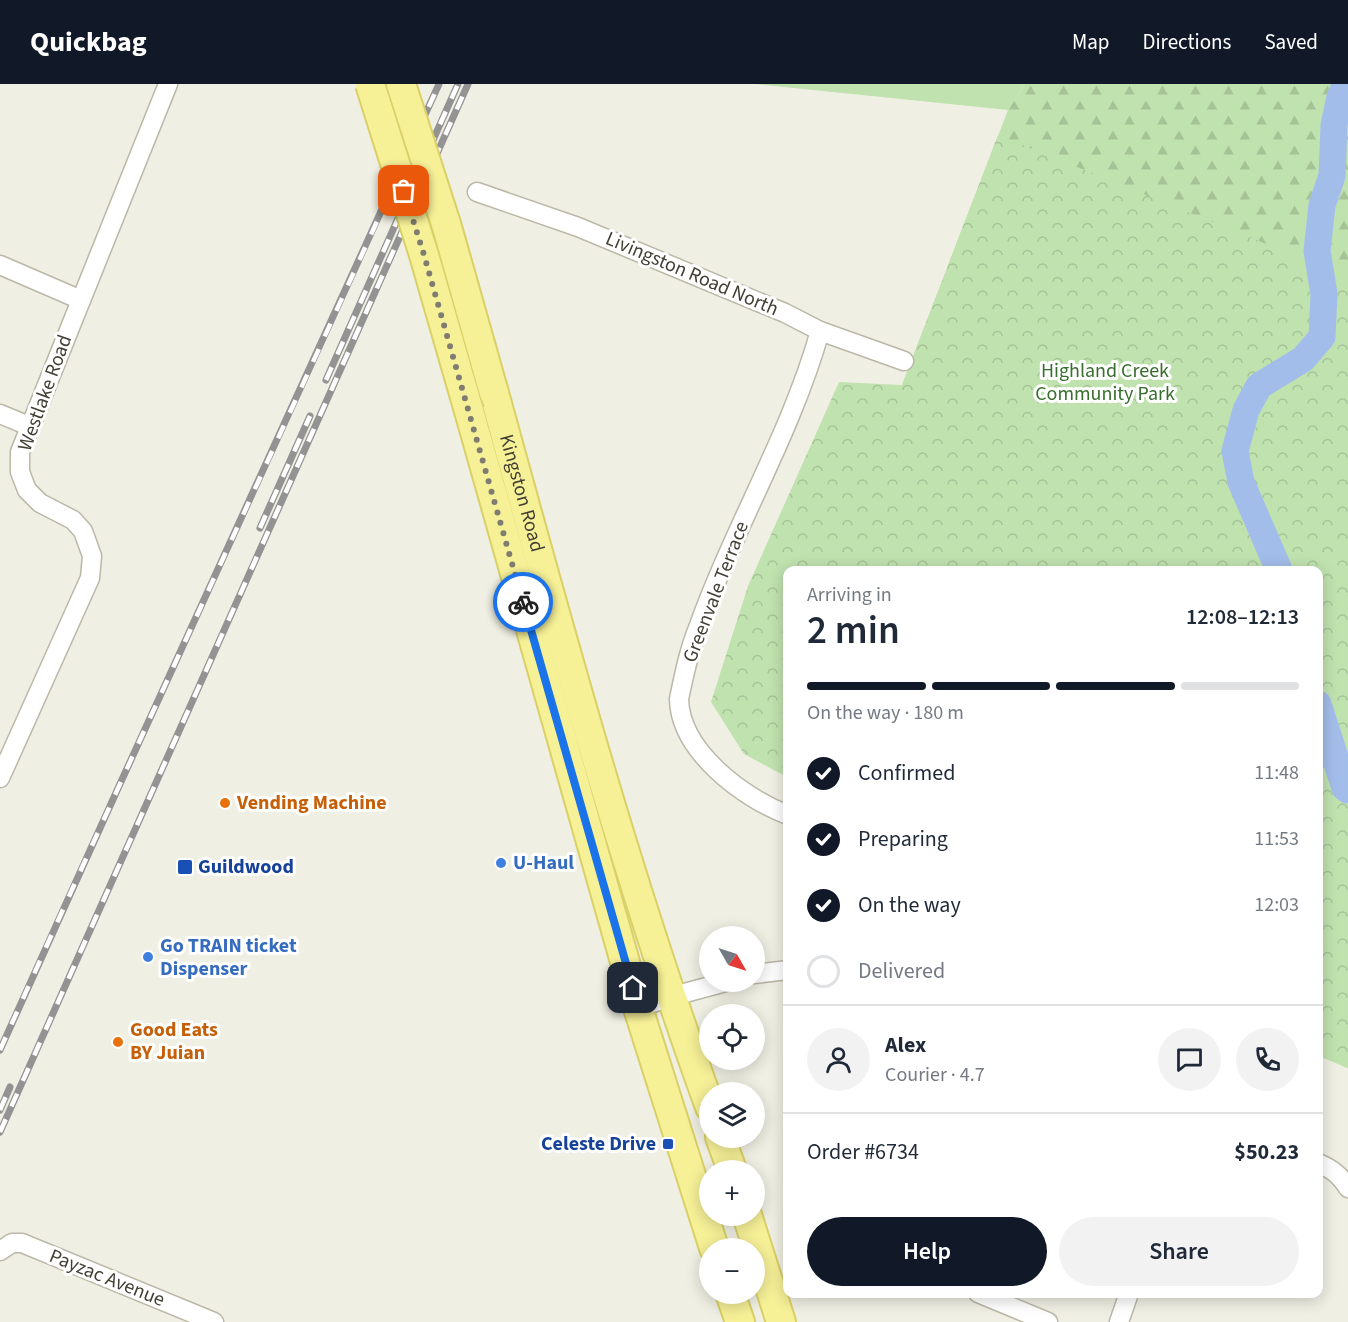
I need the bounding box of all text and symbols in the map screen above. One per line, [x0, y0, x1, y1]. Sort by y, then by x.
text: Quickbag [30, 22, 147, 62]
text: Map [1072, 27, 1110, 57]
text: Directions [1143, 27, 1231, 57]
text: Saved [1264, 27, 1318, 57]
pin [378, 165, 429, 216]
icon: bag [387, 174, 420, 207]
street label: Livingston Road North [601, 225, 783, 323]
street label: Westlake Road [11, 331, 79, 455]
park label: Highland Creek Community Park [1035, 357, 1175, 408]
street label: Kingston Road [492, 431, 551, 555]
street label: Greenvale Terrace [676, 517, 756, 667]
courier [493, 572, 553, 632]
text: Arriving in [807, 581, 892, 609]
icon: bike [507, 586, 540, 619]
text: 12:08–12:13 [1186, 601, 1299, 633]
text: 2 min [807, 603, 900, 659]
text: On the way · 180 m [807, 699, 964, 727]
icon: check [807, 757, 840, 790]
text: Confirmed [858, 757, 955, 789]
text: 11:48 [1254, 759, 1299, 787]
place label: Vending Machine [236, 789, 387, 817]
marker: Vending Machine [218, 796, 232, 810]
icon: check [807, 823, 840, 856]
text: Preparing [858, 823, 948, 855]
text: 11:53 [1254, 825, 1299, 853]
place label: U-Haul [513, 849, 574, 877]
place label: Guildwood [198, 853, 294, 881]
marker: U-Haul [494, 856, 508, 870]
marker: Guildwood [176, 858, 194, 876]
icon: check [807, 889, 840, 922]
text: On the way [858, 889, 961, 921]
text: 12:03 [1254, 891, 1299, 919]
north arrow [699, 926, 765, 992]
map controls [699, 926, 765, 1304]
place label: Go TRAIN ticket Dispenser [160, 932, 297, 983]
marker: Go TRAIN ticket Dispenser [141, 950, 155, 964]
text: Delivered [858, 955, 945, 987]
pin [607, 962, 658, 1013]
icon: home [616, 971, 649, 1004]
button: locate [699, 1004, 765, 1070]
place label: Good Eats BY Juian [130, 1016, 218, 1067]
button: person [807, 1028, 870, 1091]
button: chat [1158, 1028, 1221, 1091]
button: phone [1236, 1028, 1299, 1091]
text: Alex [885, 1029, 926, 1061]
marker: Good Eats BY Juian [111, 1035, 125, 1049]
text: Courier · 4.7 [885, 1061, 985, 1089]
button: layers [699, 1082, 765, 1148]
place label: Celeste Drive [541, 1130, 656, 1158]
text: Order #6734 [807, 1136, 919, 1168]
text: $50.23 [1234, 1136, 1299, 1168]
marker: Celeste Drive [661, 1137, 675, 1151]
button: + [699, 1160, 765, 1226]
button: Help [807, 1217, 1047, 1286]
button: Share [1059, 1217, 1299, 1286]
button: − [699, 1238, 765, 1304]
street label: Payzac Avenue [45, 1242, 169, 1314]

